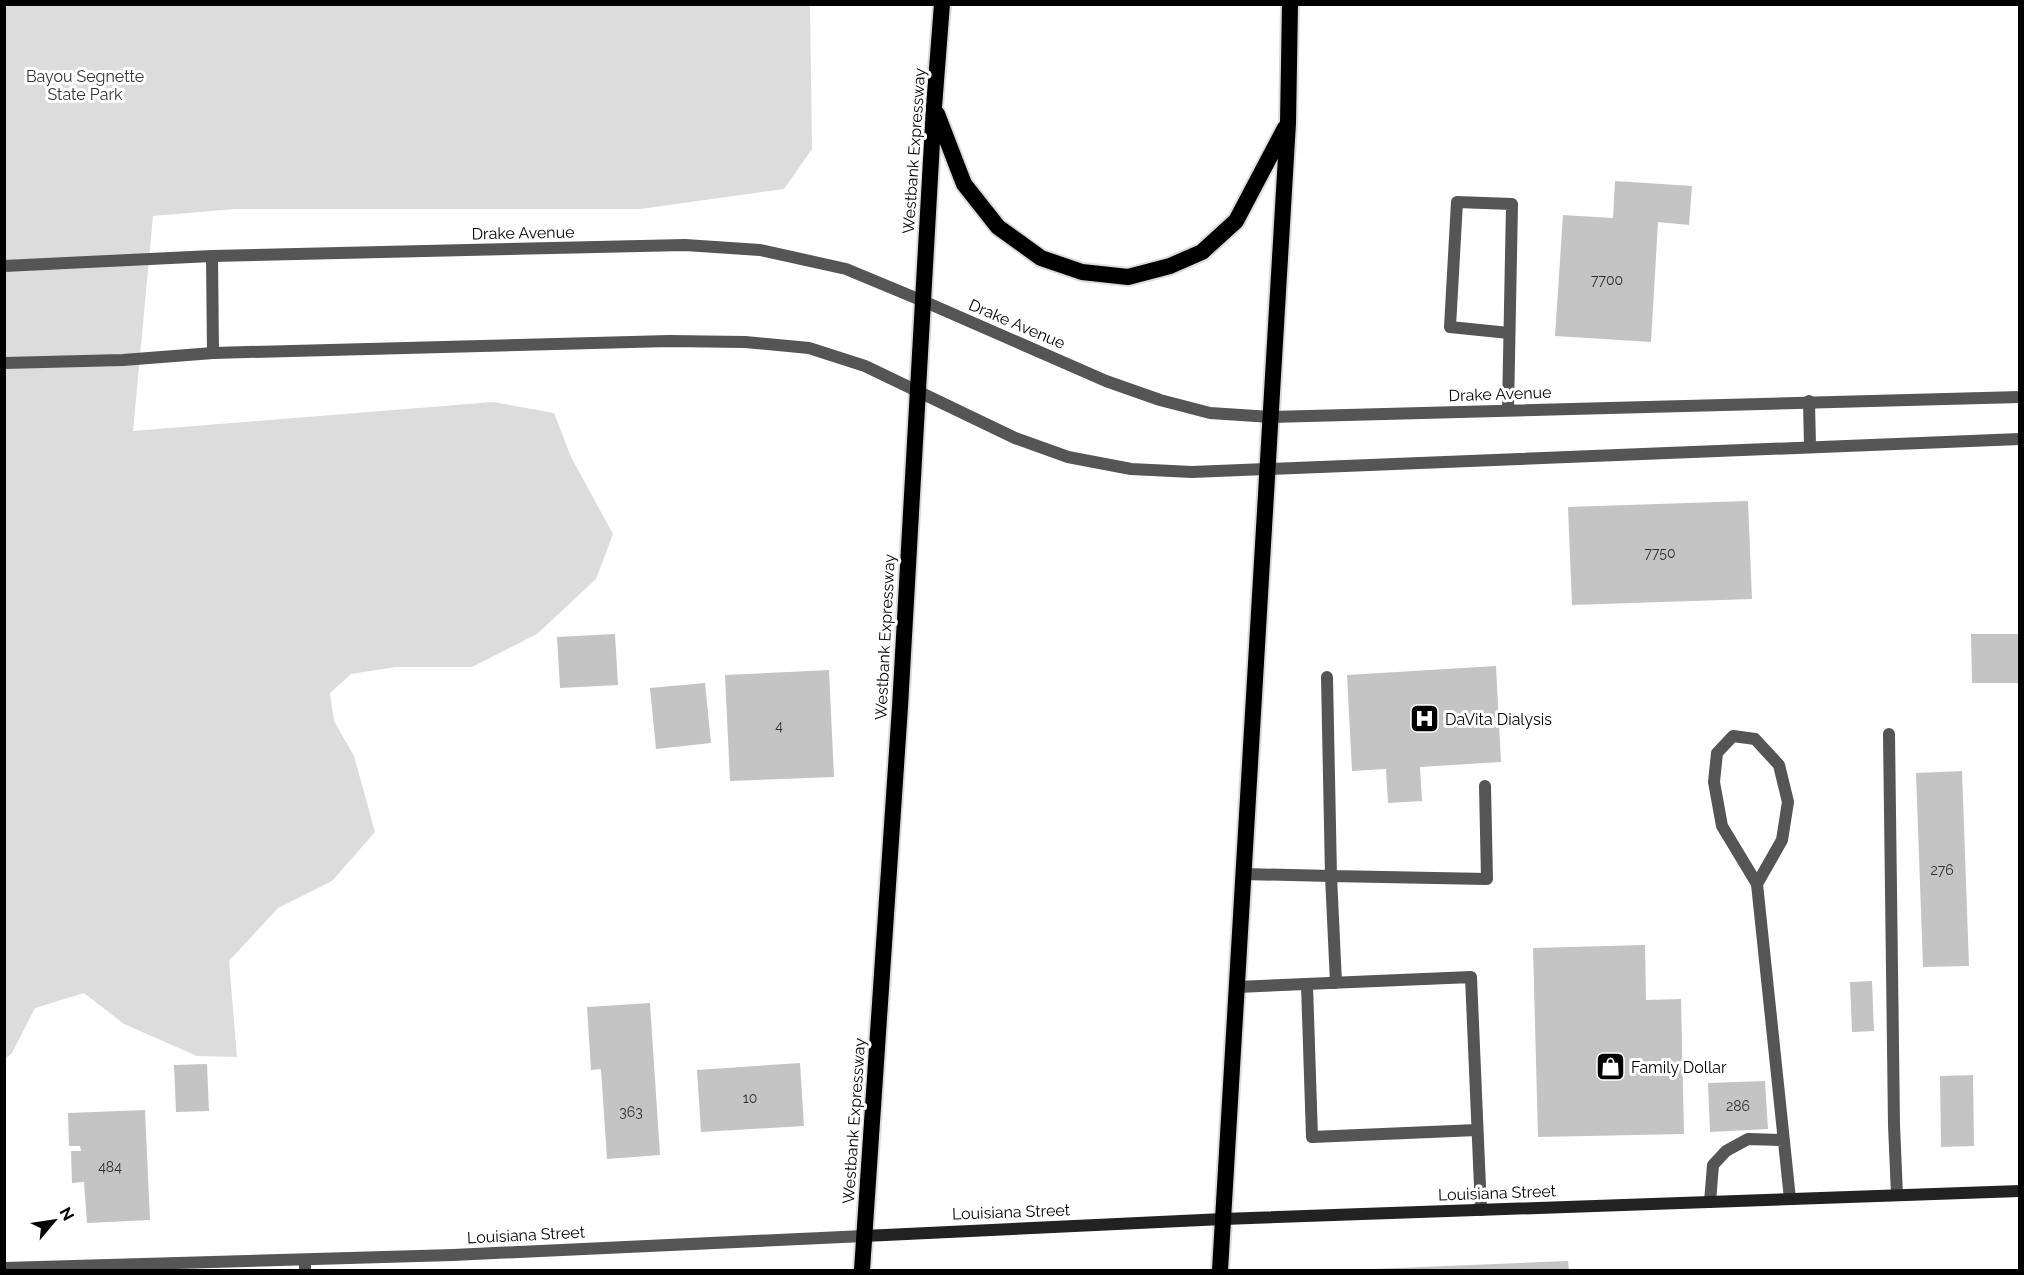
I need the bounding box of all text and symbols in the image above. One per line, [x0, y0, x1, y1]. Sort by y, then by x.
park label: Bayou Segnette State Park [26, 67, 144, 104]
street label: Westbank Expressway [899, 67, 929, 235]
street label: Drake Avenue [471, 223, 575, 243]
house number: 7700 [1591, 272, 1623, 288]
street label: Drake Avenue [966, 295, 1068, 353]
street label: Drake Avenue [1448, 383, 1552, 405]
house number: 7750 [1645, 545, 1675, 561]
street label: Westbank Expressway [871, 553, 899, 721]
hospital icon: DaVita Dialysis [1408, 703, 1440, 735]
place label: DaVita Dialysis [1445, 710, 1552, 729]
house number: 4 [775, 718, 783, 734]
house number: 276 [1930, 862, 1954, 878]
street label: Westbank Expressway [839, 1037, 869, 1205]
shop icon: Family Dollar [1594, 1051, 1626, 1083]
place label: Family Dollar [1631, 1058, 1727, 1077]
house number: 10 [743, 1090, 757, 1106]
house number: 286 [1726, 1098, 1750, 1114]
house number: 363 [619, 1104, 643, 1120]
house number: 484 [98, 1159, 122, 1175]
street label: Louisiana Street [1438, 1181, 1557, 1205]
north arrow [24, 1191, 84, 1251]
street label: Louisiana Street [952, 1200, 1071, 1224]
text: N [55, 1204, 78, 1224]
street label: Louisiana Street [467, 1222, 586, 1248]

